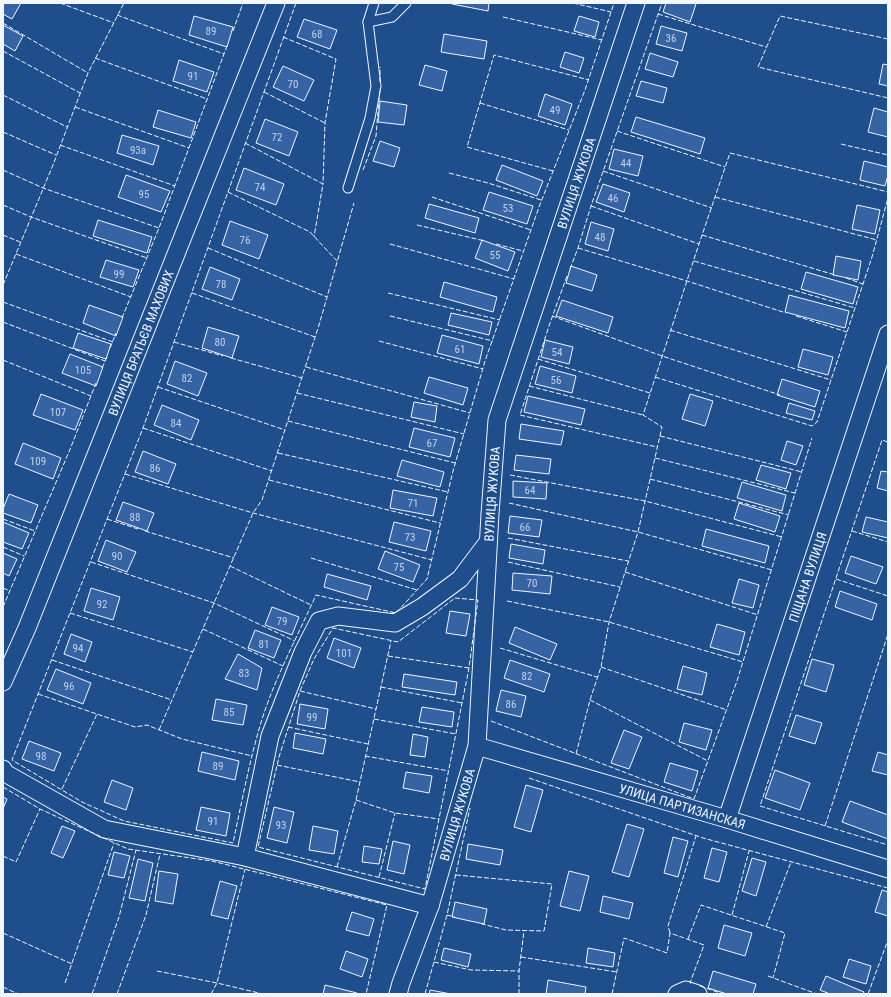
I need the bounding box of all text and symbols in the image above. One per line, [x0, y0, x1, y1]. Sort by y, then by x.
house number: 89 [206, 25, 216, 38]
house number: 68 [312, 28, 322, 41]
house number: 36 [666, 32, 676, 45]
house number: 91 [188, 70, 198, 83]
house number: 70 [288, 78, 298, 91]
house number: 49 [550, 104, 560, 117]
house number: 72 [272, 131, 282, 144]
street label: ВУЛИЦЯ ЖУКОВА [554, 135, 598, 231]
house number: 93а [130, 144, 146, 157]
house number: 44 [621, 157, 632, 170]
house number: 74 [255, 181, 266, 194]
house number: 95 [139, 188, 149, 201]
house number: 46 [608, 192, 618, 205]
house number: 53 [503, 202, 513, 215]
house number: 48 [595, 231, 605, 244]
house number: 76 [240, 234, 250, 247]
house number: 55 [490, 249, 500, 262]
street label: ВУЛИЦЯ БРАТЬЄВ МАХОВИХ [105, 268, 176, 418]
house number: 99 [114, 268, 124, 281]
house number: 78 [216, 278, 226, 291]
house number: 80 [215, 336, 225, 349]
house number: 61 [455, 343, 465, 356]
house number: 54 [552, 346, 563, 359]
house number: 105 [75, 364, 91, 377]
house number: 82 [182, 372, 192, 385]
house number: 56 [551, 374, 561, 387]
house number: 107 [50, 406, 66, 419]
house number: 84 [171, 417, 182, 430]
house number: 67 [427, 437, 437, 450]
street label: ВУЛИЦЯ ЖУКОВА [481, 445, 503, 542]
house number: 109 [30, 455, 46, 468]
house number: 86 [150, 462, 160, 475]
house number: 64 [525, 484, 536, 497]
house number: 71 [408, 497, 418, 510]
house number: 88 [130, 511, 140, 524]
house number: 66 [520, 521, 530, 534]
street label: ПІЩАНА ВУЛИЦЯ [785, 530, 829, 624]
house number: 73 [405, 531, 415, 544]
house number: 90 [112, 550, 122, 563]
house number: 75 [394, 561, 404, 574]
house number: 70 [527, 577, 537, 590]
house number: 92 [97, 598, 107, 611]
house number: 79 [277, 615, 287, 628]
house number: 81 [259, 638, 269, 651]
house number: 94 [73, 642, 84, 655]
house number: 101 [336, 647, 352, 660]
house number: 83 [239, 667, 249, 680]
house number: 82 [522, 670, 532, 683]
house number: 96 [64, 680, 74, 693]
house number: 86 [506, 698, 516, 711]
house number: 85 [224, 706, 234, 719]
house number: 99 [307, 711, 317, 724]
house number: 98 [36, 750, 46, 763]
house number: 89 [213, 760, 223, 773]
street label: ВУЛИЦЯ ЖУКОВА [436, 766, 478, 862]
street label: УЛИЦА ПАРТИЗАНСКАЯ [617, 780, 748, 832]
house number: 91 [208, 815, 218, 828]
house number: 93 [276, 819, 286, 832]

